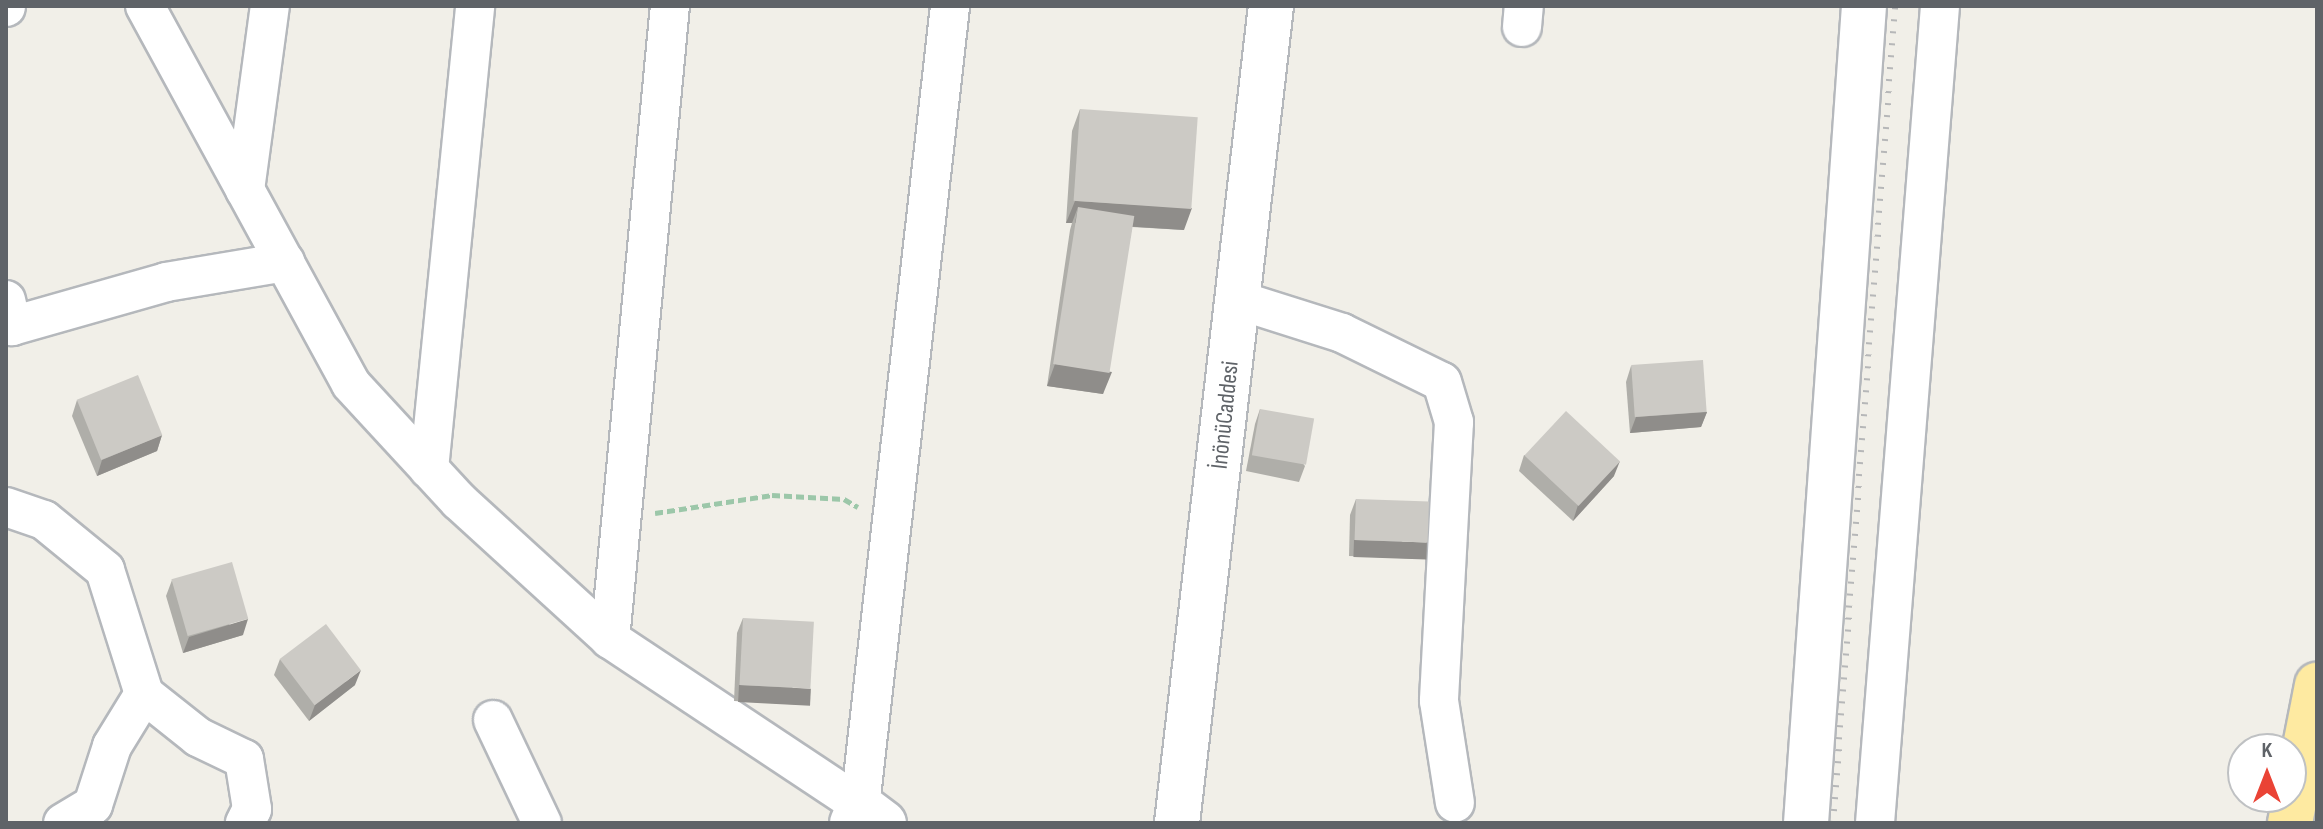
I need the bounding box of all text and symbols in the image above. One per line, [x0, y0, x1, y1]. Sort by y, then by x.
street label: İnönüCaddesi [1205, 359, 1245, 471]
north arrow [2227, 733, 2307, 813]
text: K [2262, 737, 2272, 764]

